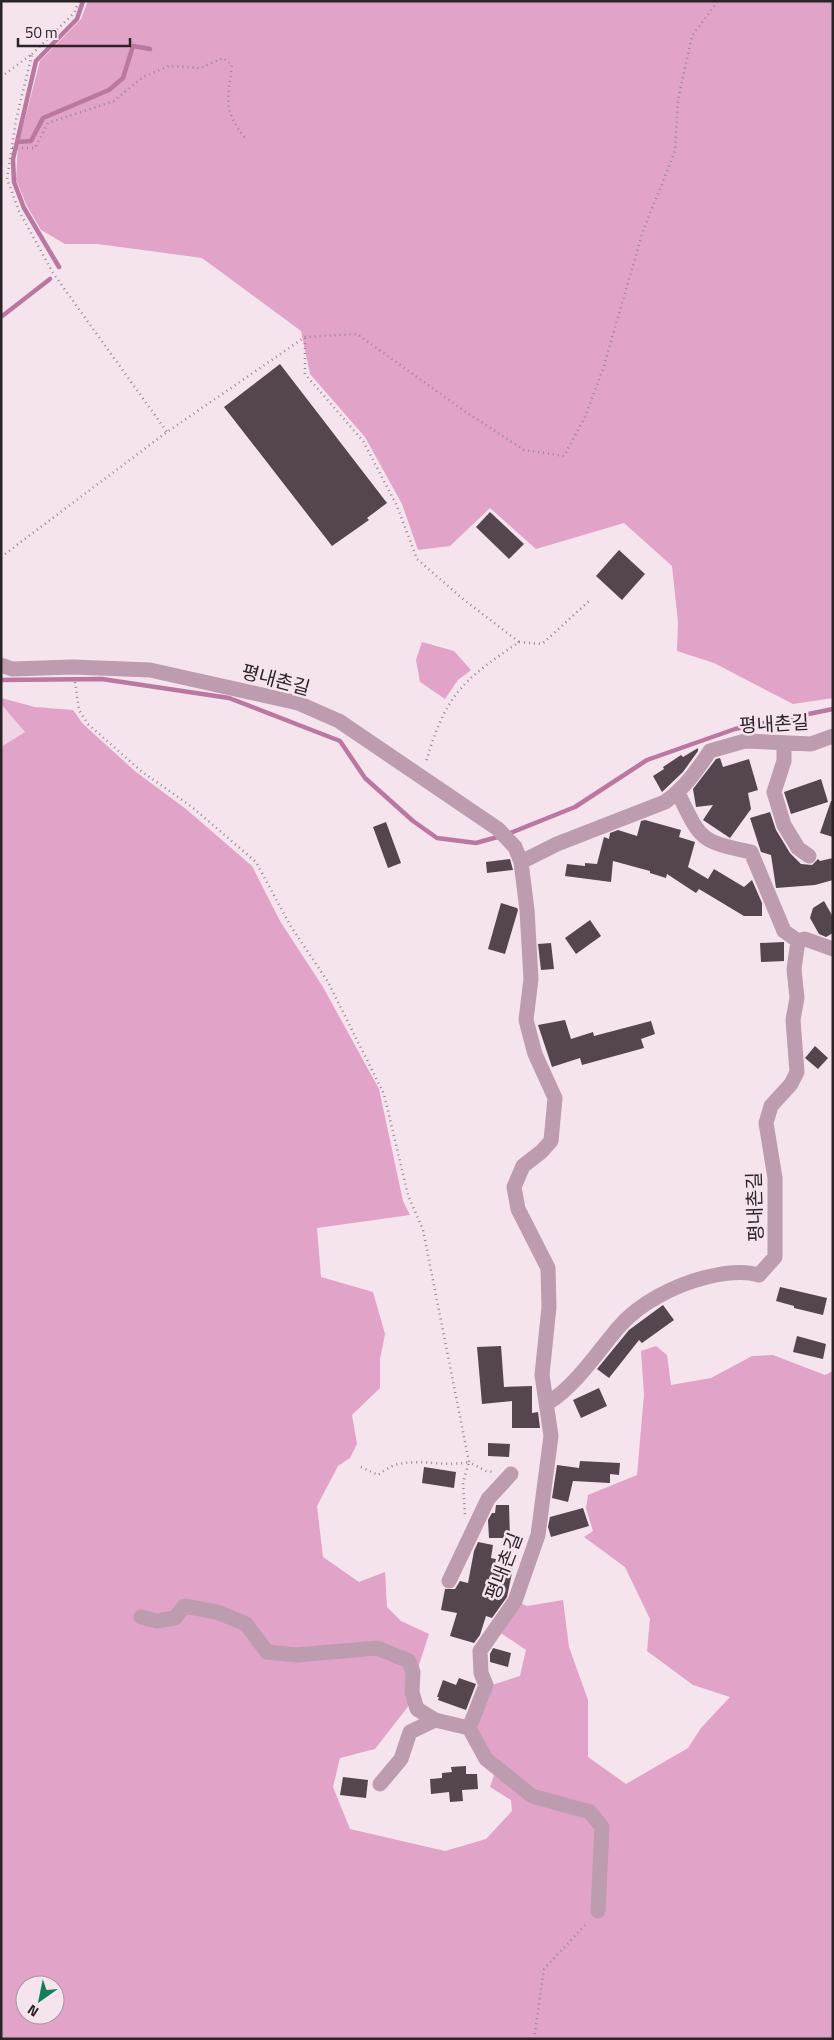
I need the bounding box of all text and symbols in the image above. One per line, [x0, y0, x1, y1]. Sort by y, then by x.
scale bar [18, 15, 130, 47]
text: 50 m [25, 21, 58, 44]
street label: 평내촌길 [238, 656, 314, 702]
street label: 평내촌길 [738, 707, 810, 739]
street label: 평내촌길 [738, 1172, 770, 1242]
street label: 평내촌길 [477, 1528, 529, 1604]
north arrow [15, 1975, 65, 2025]
text: N [23, 2000, 42, 2023]

